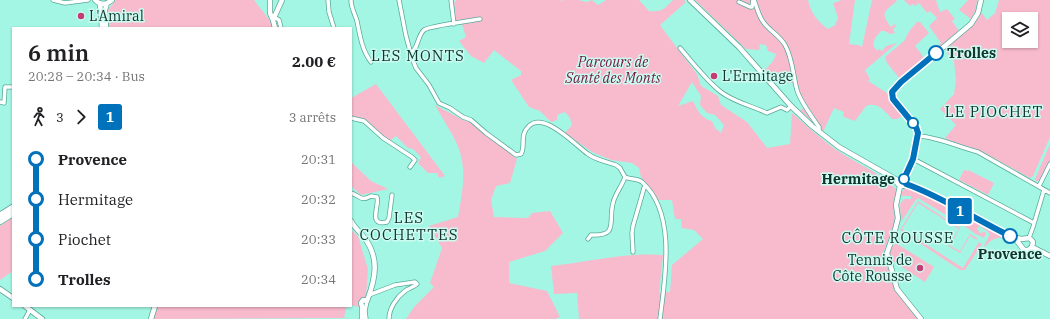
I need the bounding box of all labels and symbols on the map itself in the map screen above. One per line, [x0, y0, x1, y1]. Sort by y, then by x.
place label: L'Amiral [89, 7, 144, 25]
marker: L'Amiral [76, 11, 86, 21]
place label: Trolles [947, 44, 996, 62]
marker: Trolles [928, 45, 944, 61]
district label: LES MONTS [371, 46, 465, 65]
park label: Parcours de Santé des Monts [564, 53, 662, 87]
place label: L'Ermitage [722, 67, 793, 85]
marker: L'Ermitage [709, 71, 719, 81]
district label: LE PIOCHET [945, 102, 1043, 121]
unlabelled marker [907, 117, 919, 129]
place label: Hermitage [822, 170, 895, 188]
marker: Hermitage [898, 173, 910, 185]
line badge: 1 [947, 198, 973, 224]
district label: LES COCHETTES [360, 208, 458, 244]
district label: CÔTE ROUSSE [842, 228, 954, 247]
marker: Provence [1002, 228, 1018, 244]
place label: Provence [978, 245, 1042, 263]
place label: Tennis de Côte Rousse [833, 251, 912, 285]
marker: Tennis de Côte Rousse [915, 263, 925, 273]

